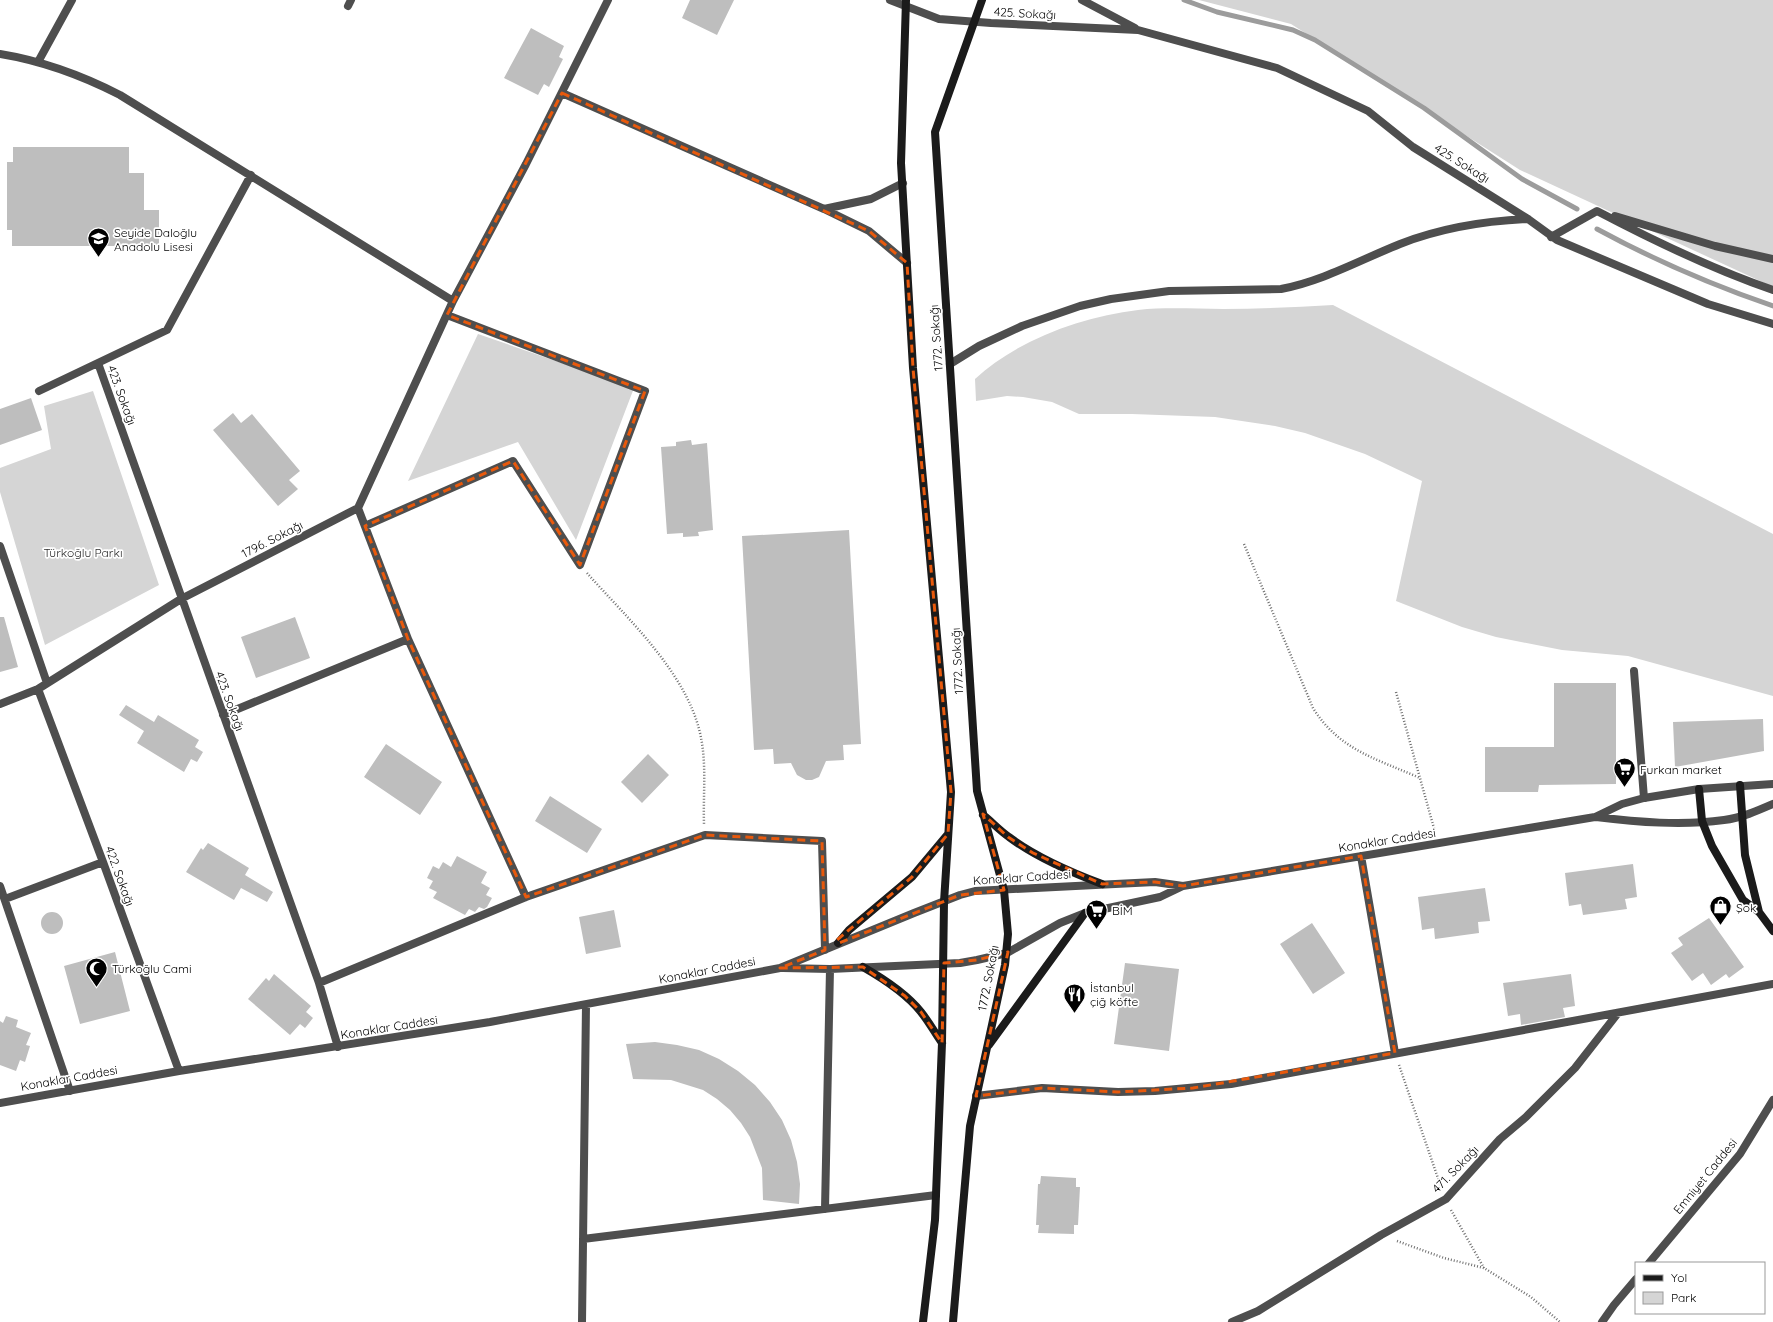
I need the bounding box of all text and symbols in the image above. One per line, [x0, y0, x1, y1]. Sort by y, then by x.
street label: 425. Sokağı [993, 4, 1057, 22]
street label: 425. Sokağı [1432, 140, 1492, 186]
place label: Seyide Daloğlu Anadolu Lisesi [114, 225, 197, 254]
school or university icon: Seyide Daloğlu Anadolu Lisesi [85, 226, 111, 259]
street label: 1772. Sokağı [926, 304, 946, 372]
street label: 423. Sokağı [104, 363, 140, 427]
street label: 1796. Sokağı [239, 517, 305, 561]
park label: Türkoğlu Parkı [44, 545, 122, 560]
street label: 1772. Sokağı [948, 627, 966, 695]
street label: 423. Sokağı [212, 669, 248, 733]
supermarket icon: Furkan market [1612, 756, 1638, 789]
place label: Furkan market [1640, 762, 1722, 777]
street label: Konaklar Caddesi [1337, 825, 1437, 855]
street label: 422. Sokağı [102, 844, 138, 908]
street label: Konaklar Caddesi [972, 866, 1072, 888]
shop icon: Şok [1708, 894, 1734, 927]
supermarket icon: BİM [1084, 897, 1110, 930]
place label: Şok [1736, 900, 1756, 915]
place label: BİM [1112, 903, 1133, 918]
street label: 1772. Sokağı [974, 944, 1002, 1012]
street label: Konaklar Caddesi [657, 953, 757, 987]
mosque icon: Türkoğlu Cami [84, 955, 110, 988]
place label: Türkoğlu Cami [112, 961, 192, 976]
place label: İstanbul çiğ köfte [1090, 980, 1139, 1009]
restaurant icon: İstanbul çiğ köfte [1061, 981, 1087, 1014]
street label: Konaklar Caddesi [339, 1012, 439, 1042]
street label: Konaklar Caddesi [19, 1062, 119, 1094]
street label: Emniyet Caddesi [1670, 1135, 1740, 1217]
street label: 471. Sokağı [1429, 1142, 1481, 1196]
legend [1635, 1262, 1765, 1314]
text: Yol [1671, 1270, 1687, 1285]
text: Park [1671, 1290, 1696, 1305]

